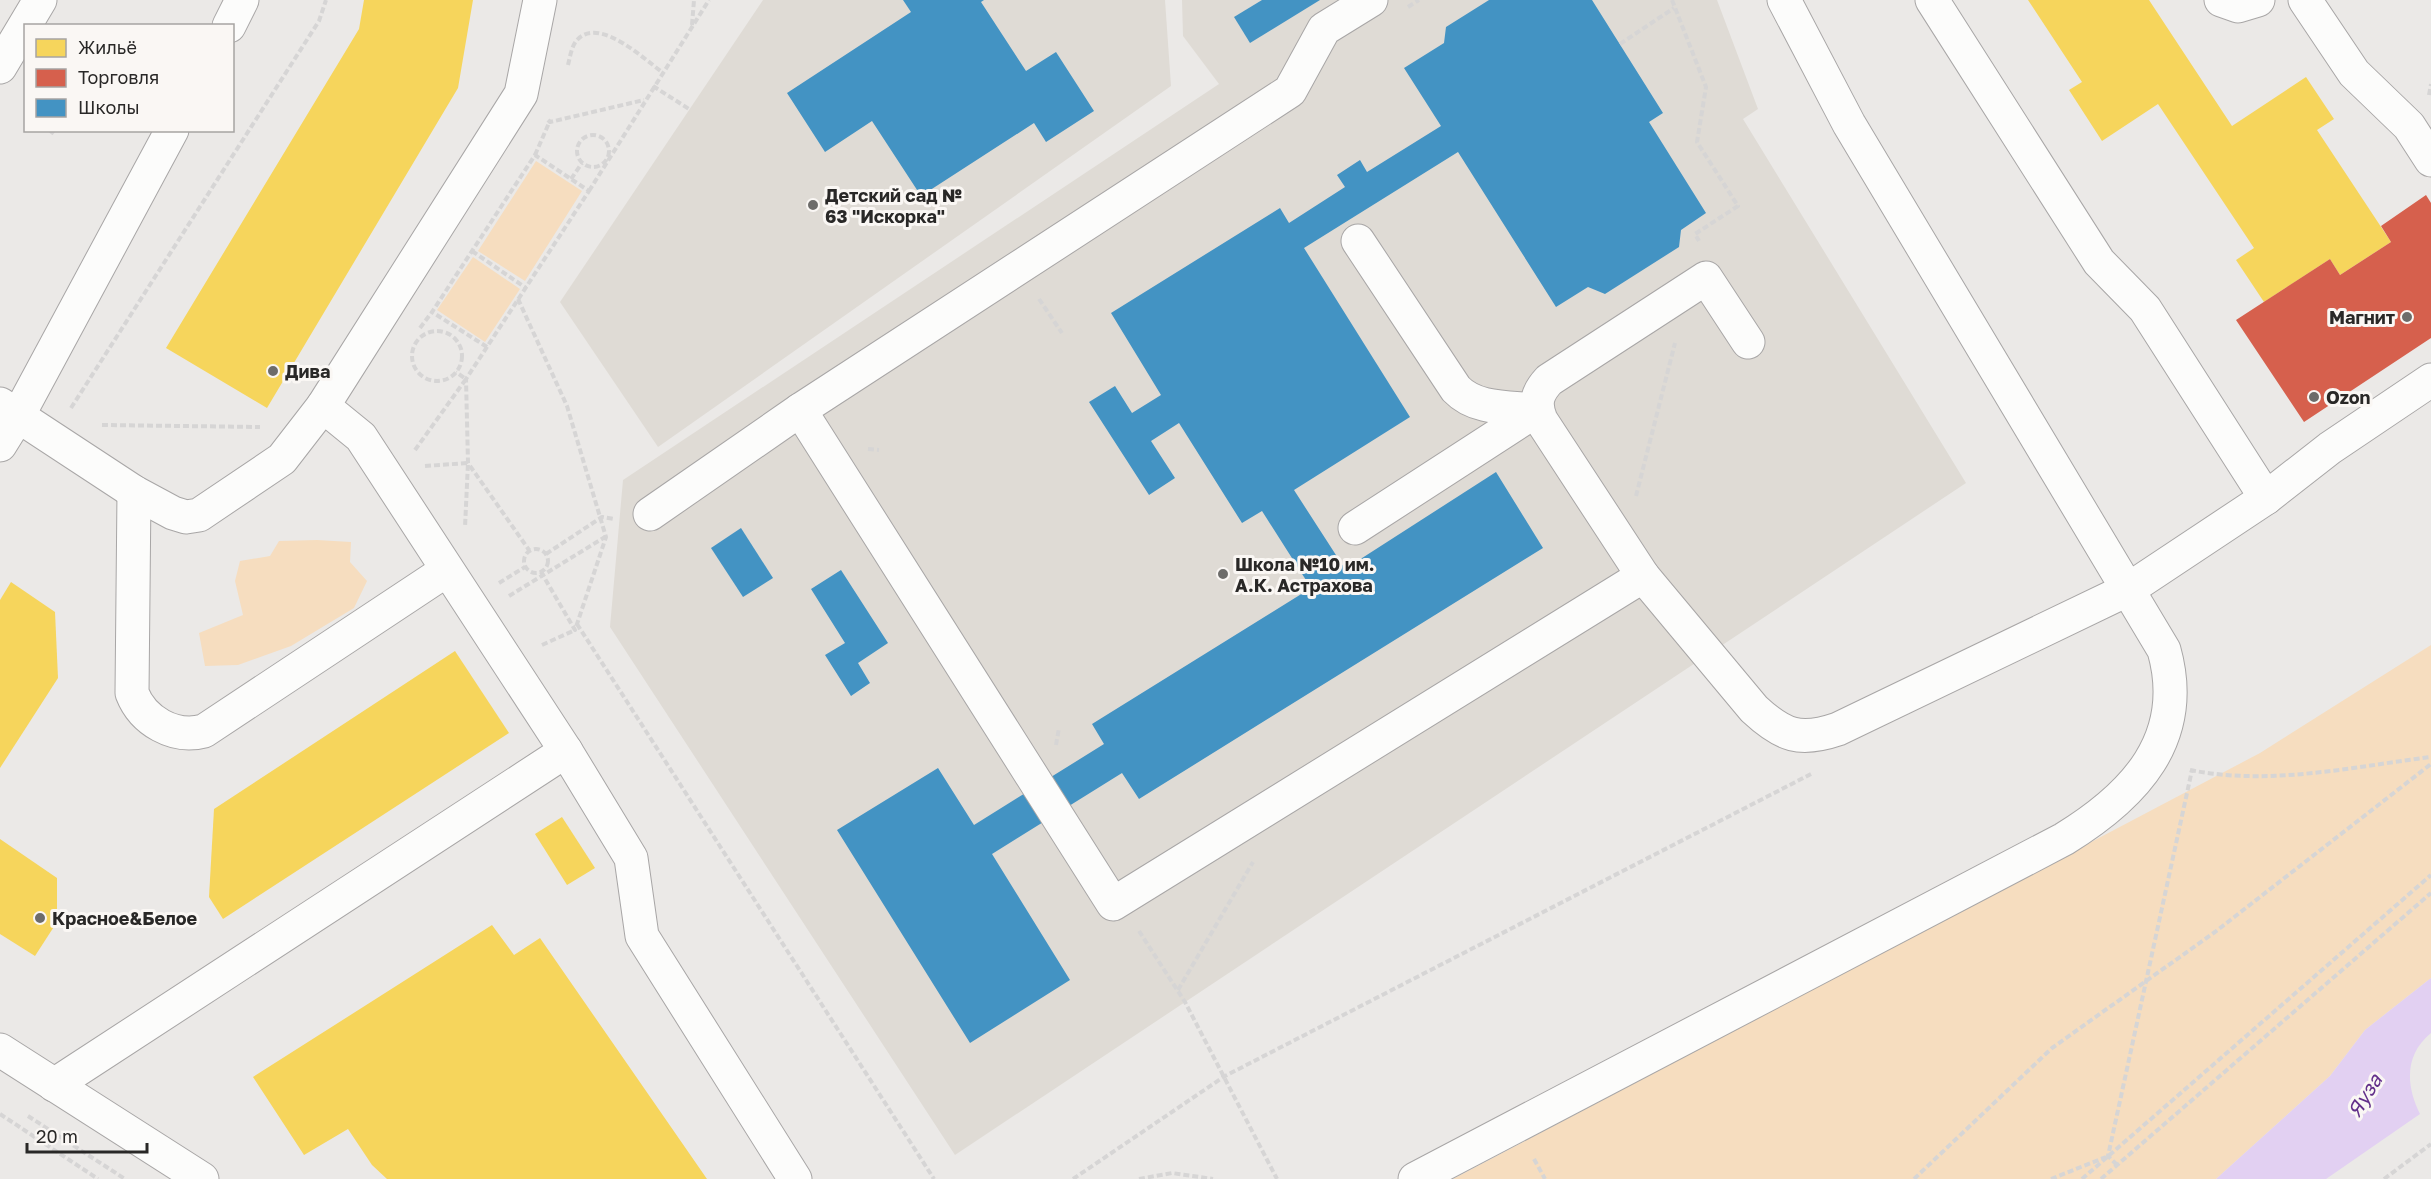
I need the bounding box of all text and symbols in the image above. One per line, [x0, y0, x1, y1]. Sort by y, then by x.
legend [24, 24, 234, 132]
text: Жильё [78, 36, 137, 58]
text: Торговля [78, 66, 159, 88]
text: Школы [78, 96, 140, 118]
place label: Детский сад № 63 "Искорка" [825, 184, 962, 227]
marker: Детский сад № 63 "Искорка" [806, 198, 820, 212]
place label: Магнит [2329, 306, 2395, 328]
marker: Магнит [2400, 310, 2414, 324]
place label: Дива [285, 360, 330, 382]
marker: Дива [266, 364, 280, 378]
place label: Ozon [2326, 386, 2371, 408]
marker: Ozon [2307, 390, 2321, 404]
place label: Школа №10 им. А.К. Астрахова [1235, 553, 1375, 596]
marker: Школа №10 им. А.К. Астрахова [1216, 567, 1230, 581]
place label: Красное&Белое [52, 907, 197, 929]
marker: Красное&Белое [33, 911, 47, 925]
water label: Яуза [2342, 1068, 2388, 1122]
scale bar [27, 1116, 147, 1154]
text: 20 m [36, 1125, 78, 1147]

